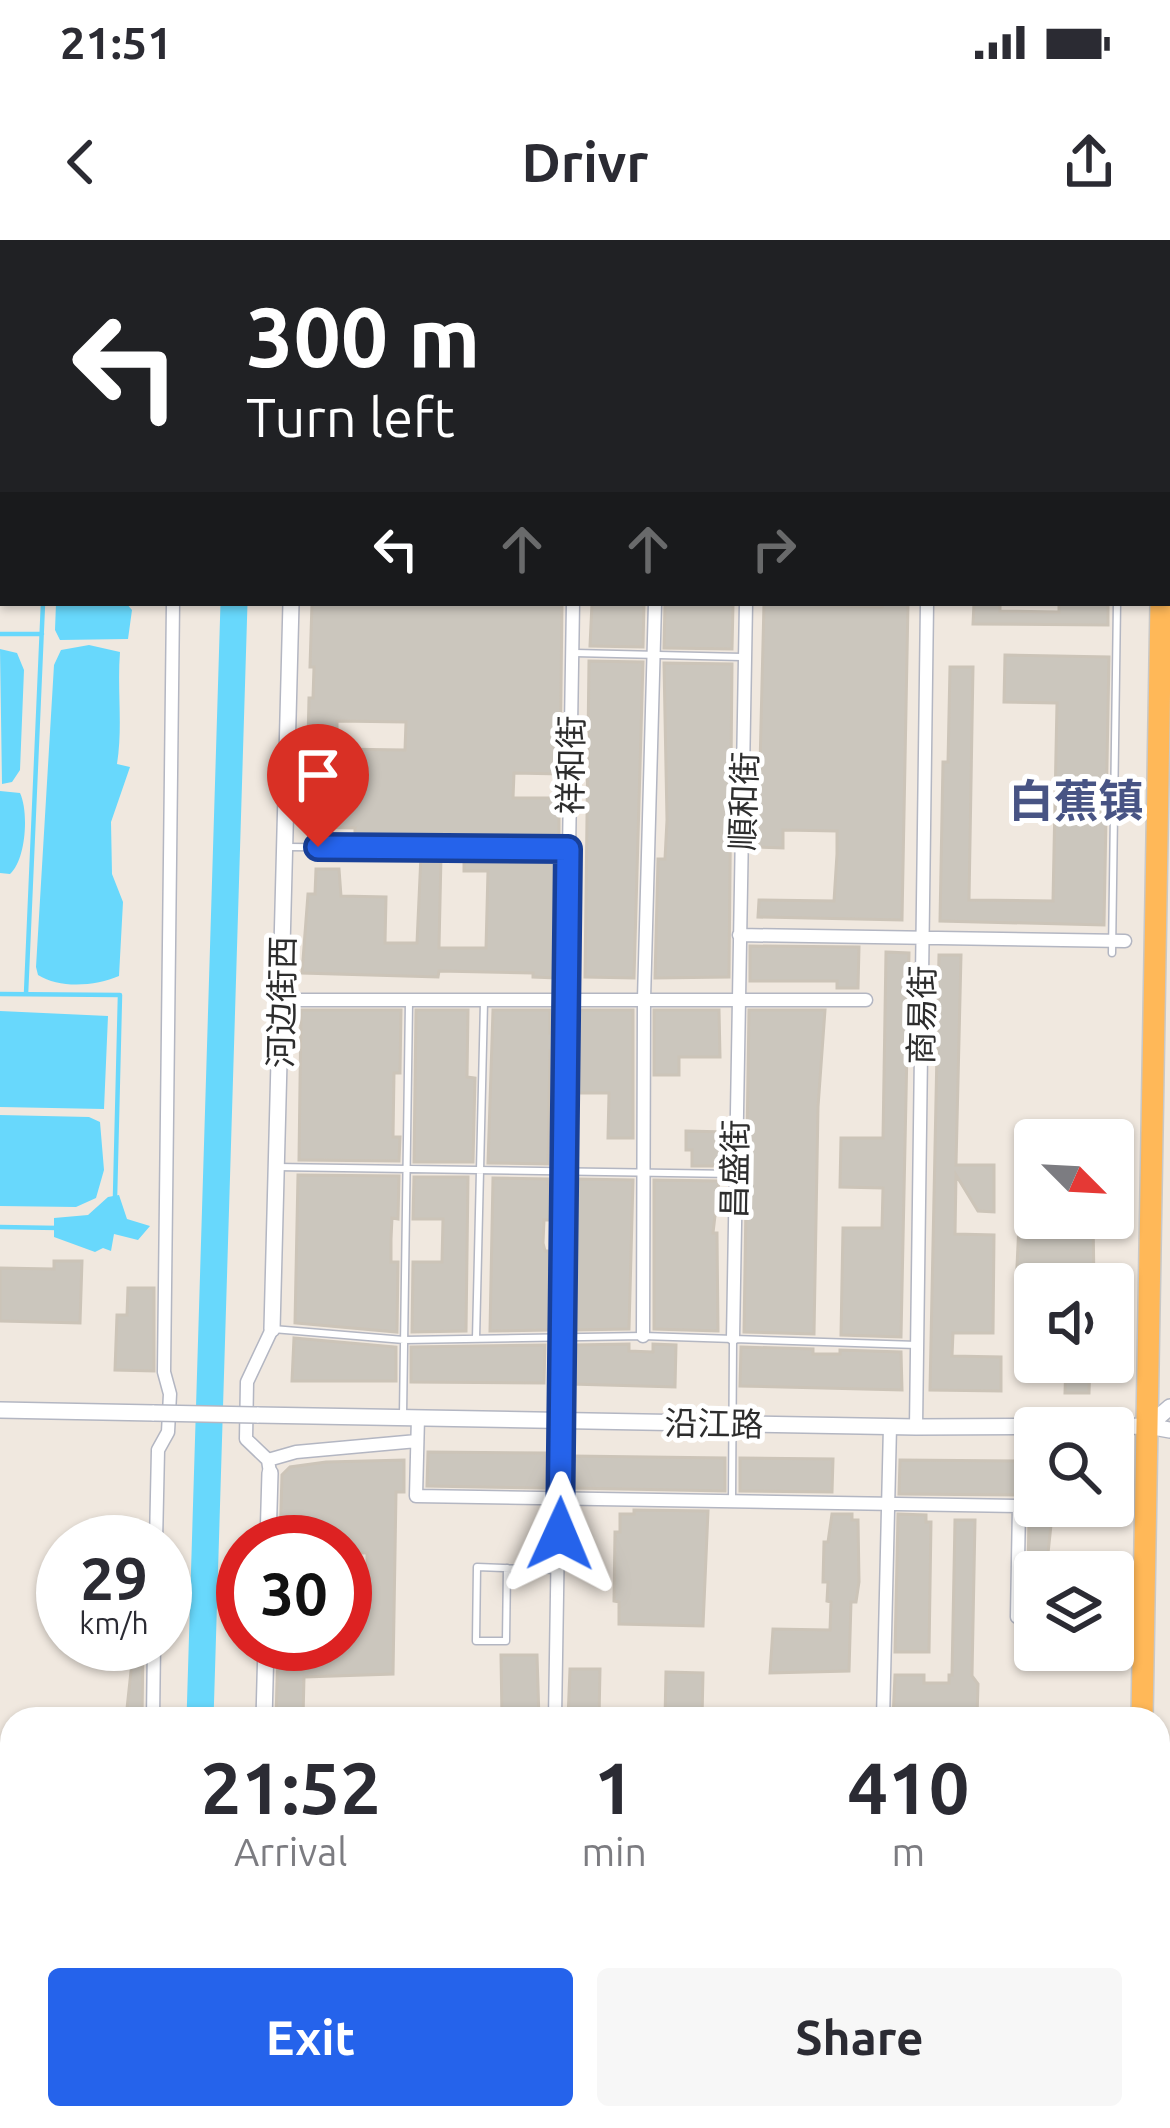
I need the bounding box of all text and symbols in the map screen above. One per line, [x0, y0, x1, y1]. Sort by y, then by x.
text: 21:51 [60, 17, 173, 68]
icon: back [48, 129, 114, 195]
icon: share [1056, 129, 1122, 195]
text: Drivr [522, 132, 648, 192]
icon: left [48, 288, 204, 444]
text: 300 m [246, 289, 480, 383]
text: Turn left [246, 387, 455, 447]
icon: left [363, 516, 429, 582]
icon: ahead [489, 516, 555, 582]
icon: ahead [615, 516, 681, 582]
icon: right [741, 516, 807, 582]
street label: 祥和街 [551, 715, 589, 815]
pin [267, 724, 369, 847]
icon: arrive [285, 742, 351, 808]
street label: 順和街 [723, 751, 763, 851]
district label: 白蕉镇 [1008, 775, 1144, 826]
street label: 河边街西 [261, 936, 301, 1068]
street label: 商易街 [902, 965, 940, 1065]
street label: 昌盛街 [715, 1119, 753, 1219]
north arrow [1014, 1119, 1134, 1239]
map controls [1014, 1119, 1134, 1671]
button: sound [1014, 1263, 1134, 1383]
street label: 沿江路 [664, 1404, 764, 1442]
button: search [1014, 1407, 1134, 1527]
position arrow [497, 1471, 623, 1597]
speed limit sign: 30 [216, 1515, 372, 1671]
text: 29 [80, 1544, 148, 1611]
button: layers [1014, 1551, 1134, 1671]
text: km/h [79, 1606, 149, 1640]
text: 21:52 [201, 1747, 381, 1828]
text: 1 [594, 1747, 634, 1828]
text: 410 [847, 1747, 969, 1828]
text: Arrival [234, 1830, 348, 1873]
text: min [581, 1830, 647, 1873]
text: m [892, 1830, 925, 1873]
button: Exit [48, 1968, 573, 2106]
button: Share [597, 1968, 1122, 2106]

